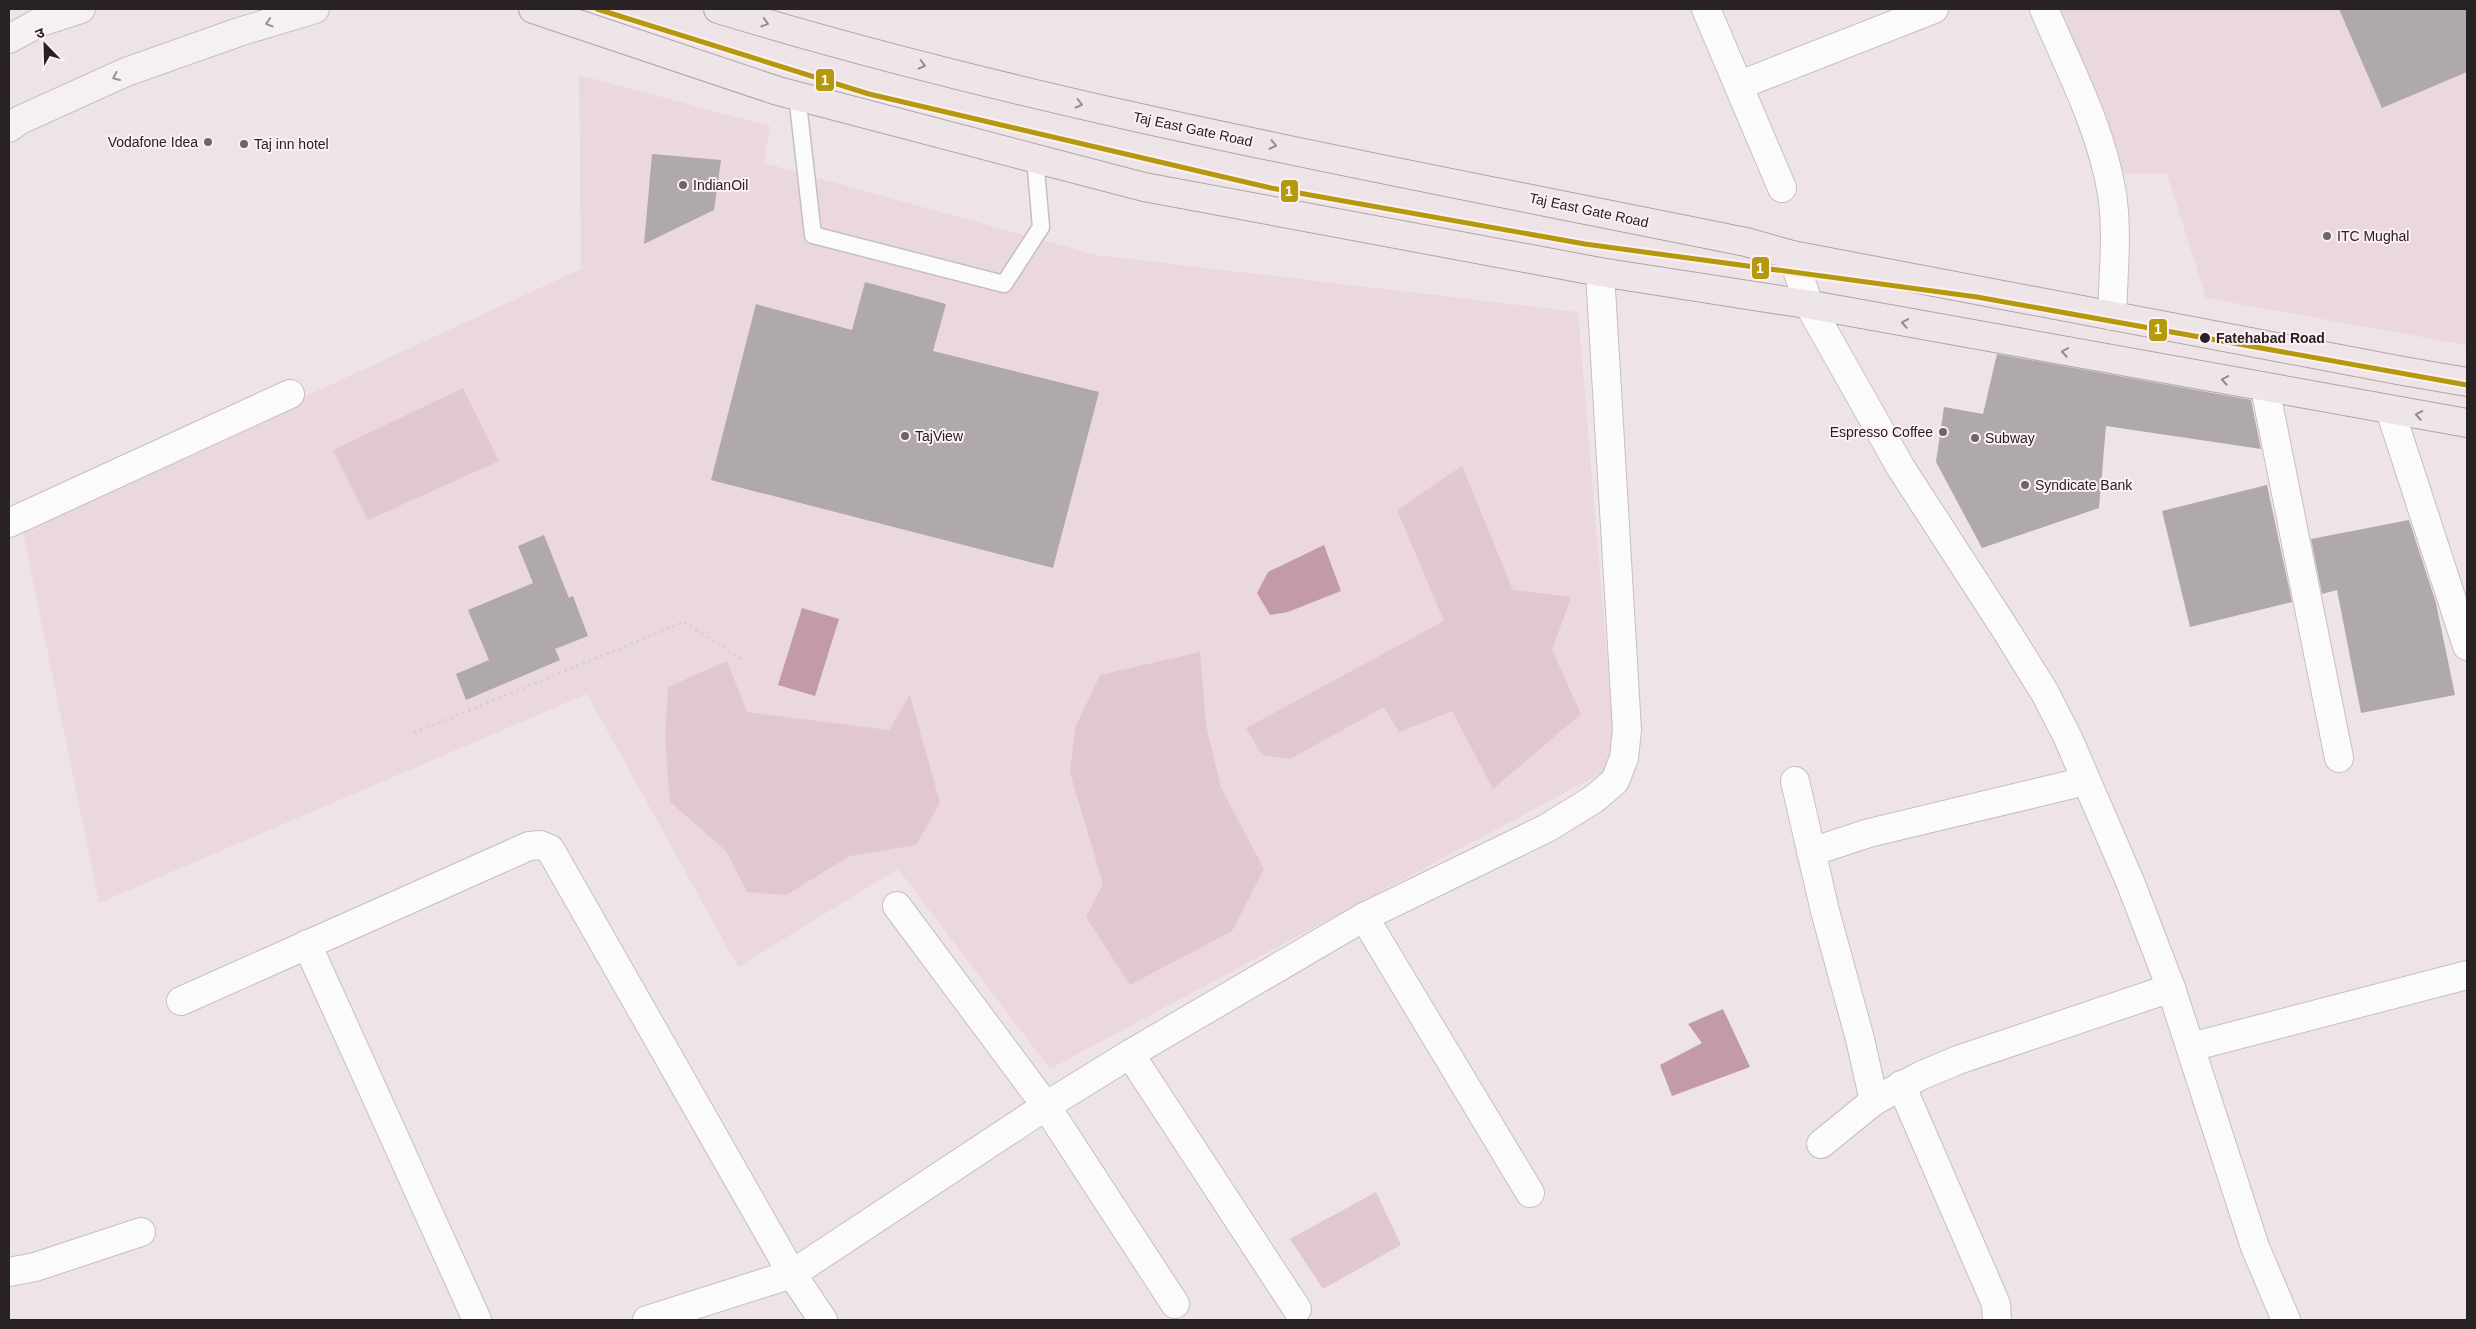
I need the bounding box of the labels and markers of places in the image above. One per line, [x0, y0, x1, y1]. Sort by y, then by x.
place label: Vodafone Idea [108, 134, 198, 150]
marker: Vodafone Idea [202, 136, 214, 148]
place label: Taj inn hotel [254, 136, 329, 152]
marker: Taj inn hotel [238, 138, 250, 150]
place label: IndianOil [693, 177, 748, 193]
marker: IndianOil [677, 179, 689, 191]
place label: ITC Mughal [2337, 228, 2409, 244]
marker: ITC Mughal [2321, 230, 2333, 242]
place label: Fatehabad Road [2216, 330, 2325, 346]
marker: Fatehabad Road [2198, 331, 2212, 345]
place label: Espresso Coffee [1830, 424, 1933, 440]
marker: Espresso Coffee [1937, 426, 1949, 438]
place label: TajView [915, 428, 964, 444]
marker: TajView [899, 430, 911, 442]
place label: Subway [1985, 430, 2035, 446]
marker: Subway [1969, 432, 1981, 444]
place label: Syndicate Bank [2035, 477, 2133, 493]
marker: Syndicate Bank [2019, 479, 2031, 491]

